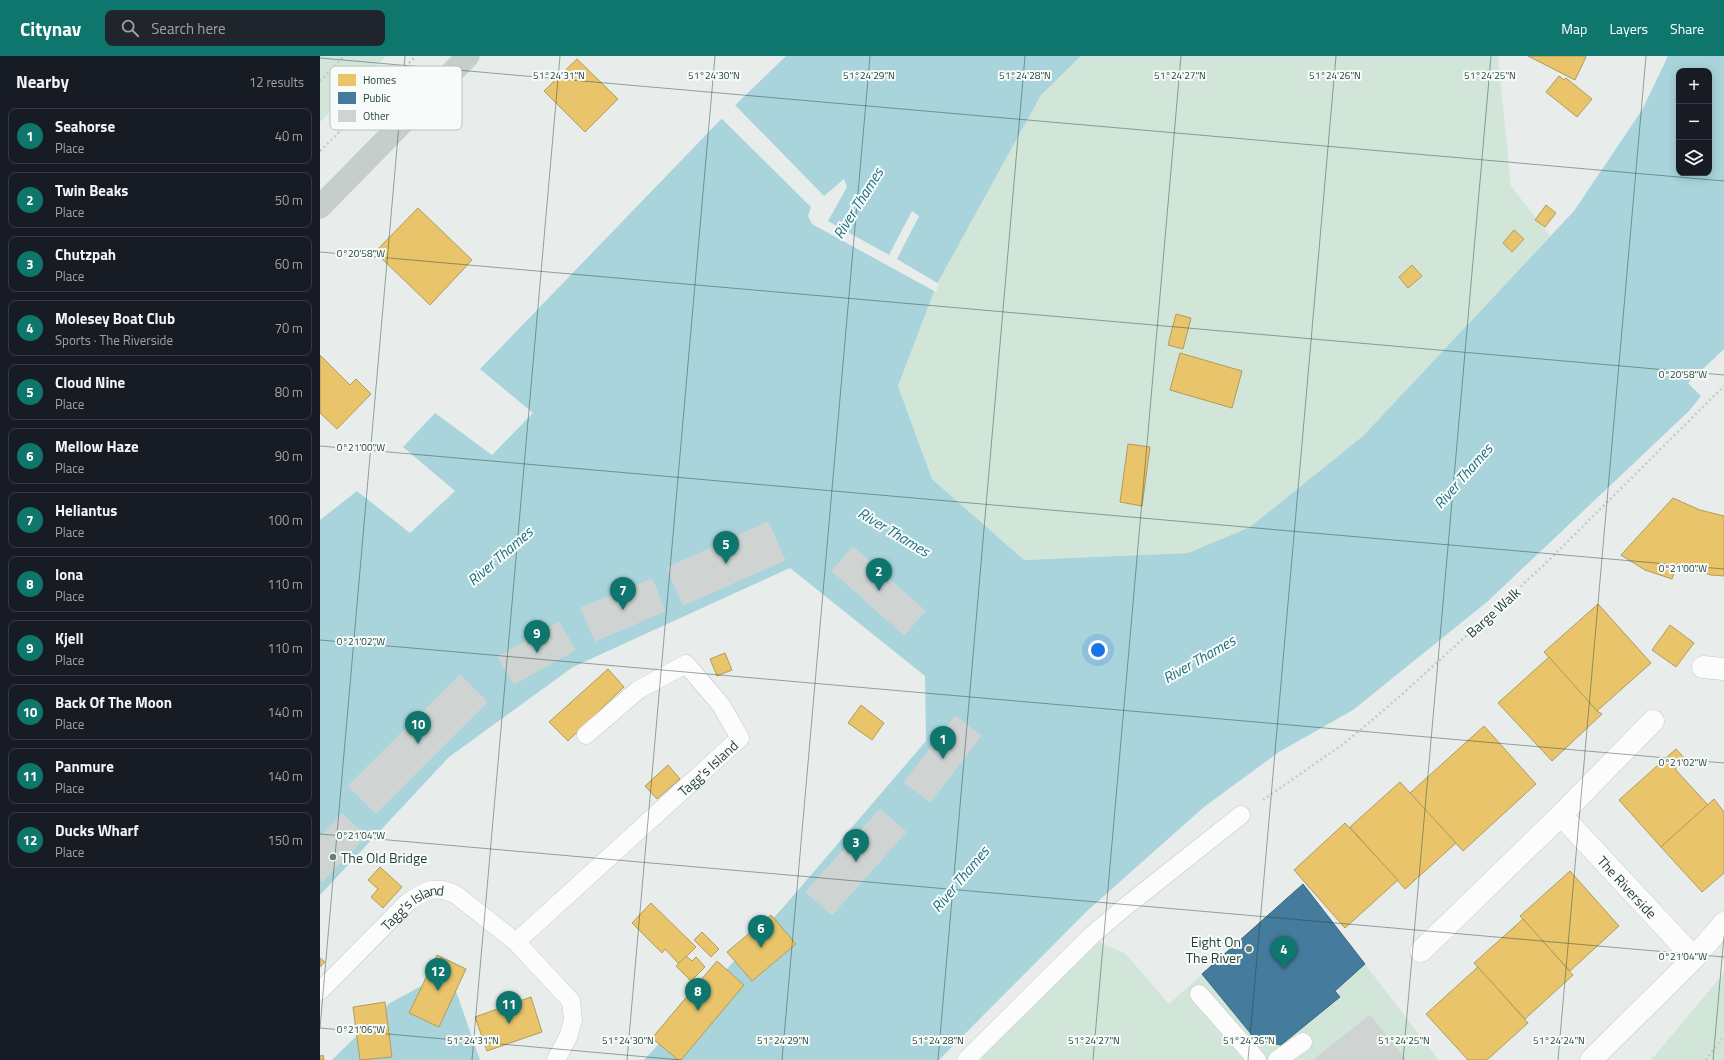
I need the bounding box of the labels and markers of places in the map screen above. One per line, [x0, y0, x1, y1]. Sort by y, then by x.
pin: 5 [713, 531, 739, 564]
pin: 2 [866, 558, 892, 591]
pin: 7 [610, 577, 636, 610]
pin: 9 [524, 620, 550, 653]
pin: 10 [405, 711, 431, 744]
pin: 1 [930, 726, 956, 759]
pin: 3 [843, 829, 869, 862]
place label: The Old Bridge [341, 847, 427, 868]
marker: The Old Bridge [328, 852, 338, 862]
pin: 6 [748, 915, 774, 948]
place label: Eight On The River [1186, 931, 1241, 968]
pin: 4 [1271, 936, 1297, 969]
marker: Eight On The River [1244, 944, 1254, 954]
pin: 12 [425, 958, 451, 991]
pin: 8 [685, 978, 711, 1011]
pin: 11 [496, 991, 522, 1024]

